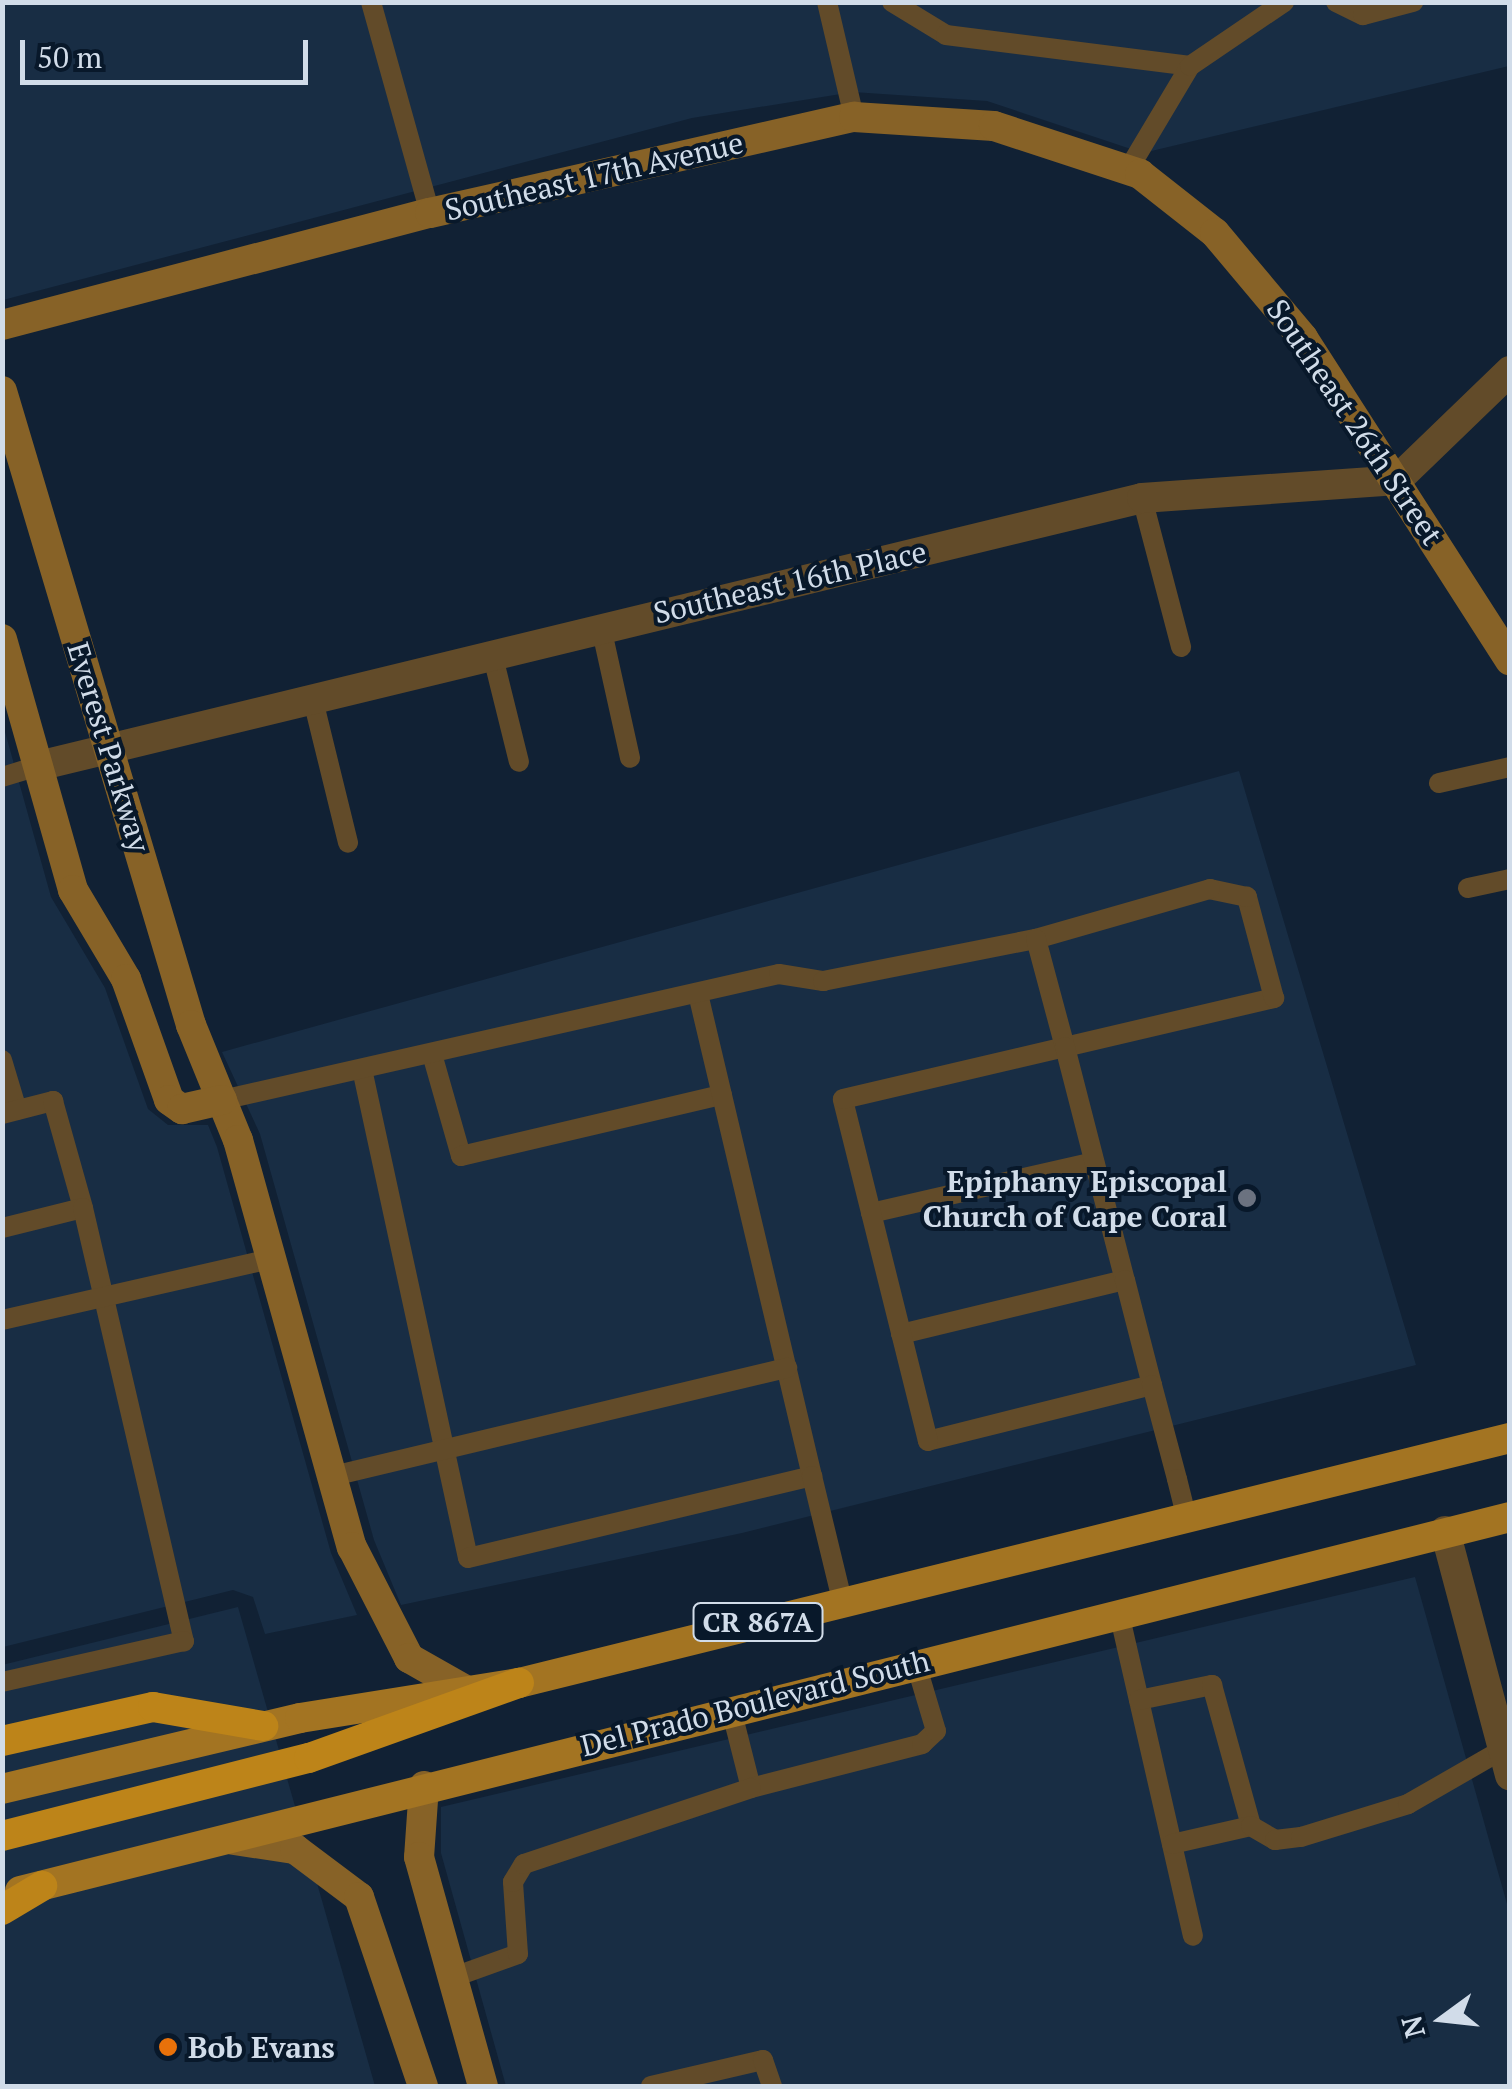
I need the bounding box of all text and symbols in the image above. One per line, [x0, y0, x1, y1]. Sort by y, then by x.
scale bar [25, 20, 312, 82]
text: 50 m [37, 37, 102, 77]
street label: Southeast 17th Avenue [441, 124, 747, 228]
street label: Southeast 26th Street [1259, 292, 1451, 552]
street label: Southeast 16th Place [650, 533, 930, 631]
street label: Everest Parkway [60, 638, 158, 856]
place label: Epiphany Episcopal Church of Cape Coral [923, 1163, 1227, 1234]
marker: Epiphany Episcopal Church of Cape Coral [1236, 1187, 1258, 1209]
road number: CR 867A [690, 1599, 826, 1645]
street label: Del Prado Boulevard South [577, 1642, 933, 1764]
north arrow [1392, 1969, 1492, 2069]
text: N [1392, 2012, 1433, 2042]
place label: Bob Evans [188, 2029, 335, 2065]
marker: Bob Evans [157, 2036, 179, 2058]

